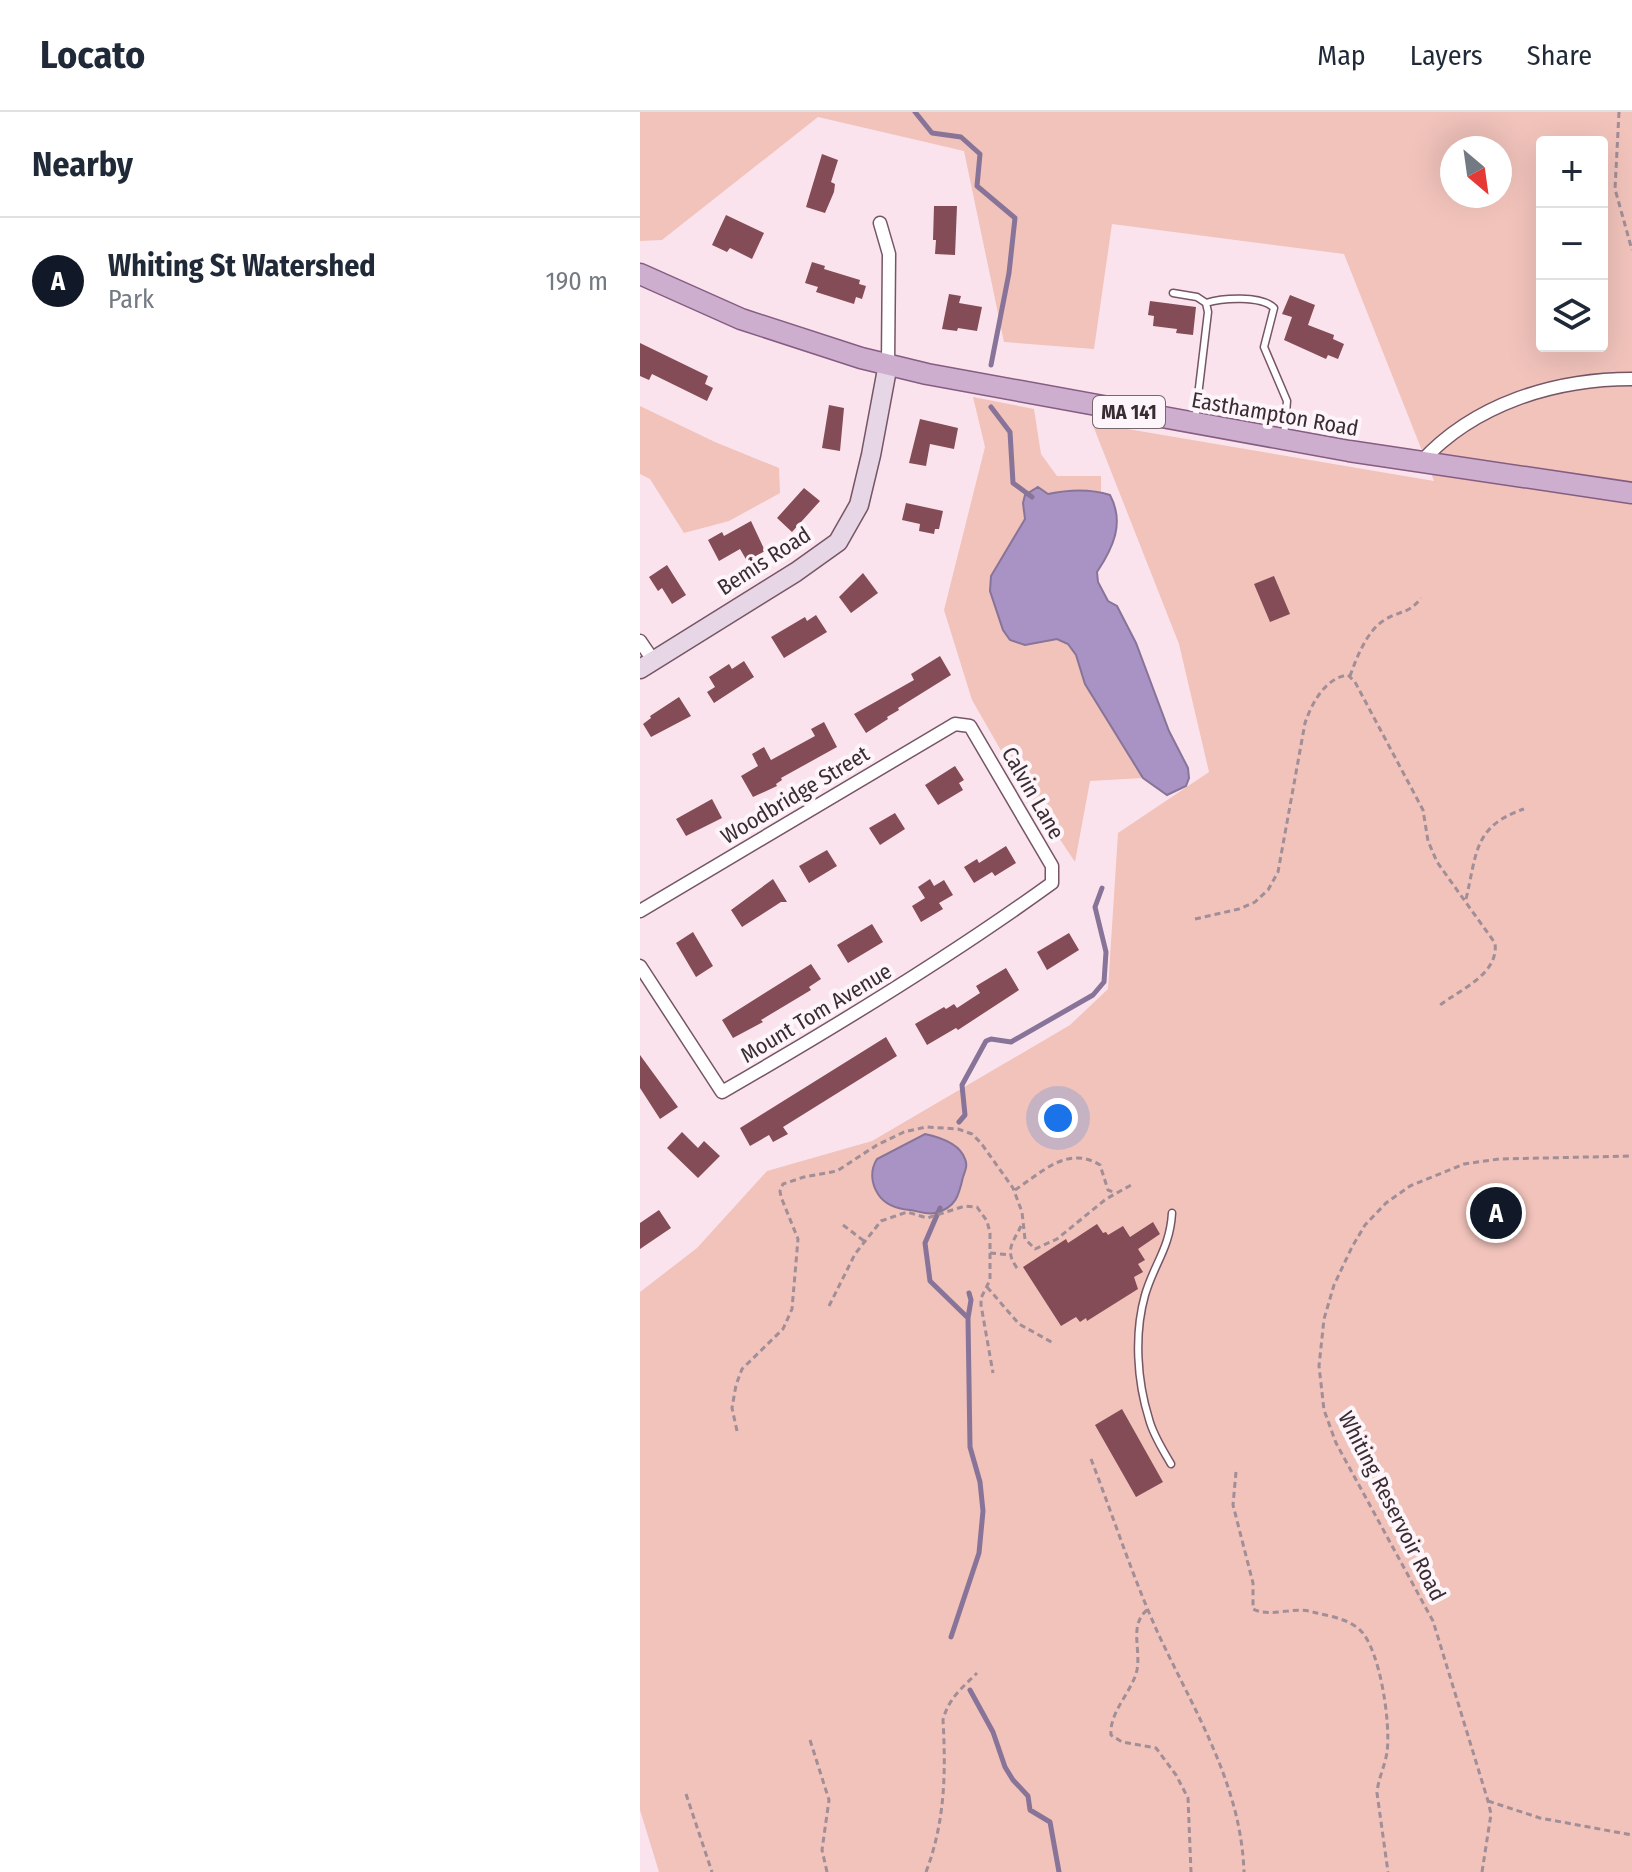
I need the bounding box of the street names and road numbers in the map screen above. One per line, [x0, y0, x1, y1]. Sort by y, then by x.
street label: Easthampton Road [1189, 386, 1361, 442]
road number: MA 141 [1093, 396, 1165, 428]
street label: Bemis Road [712, 521, 816, 601]
street label: Woodbridge Street [716, 740, 875, 850]
street label: Calvin Lane [996, 742, 1070, 844]
street label: Mount Tom Avenue [736, 957, 896, 1069]
street label: Whiting Reservoir Road [1332, 1407, 1452, 1605]

